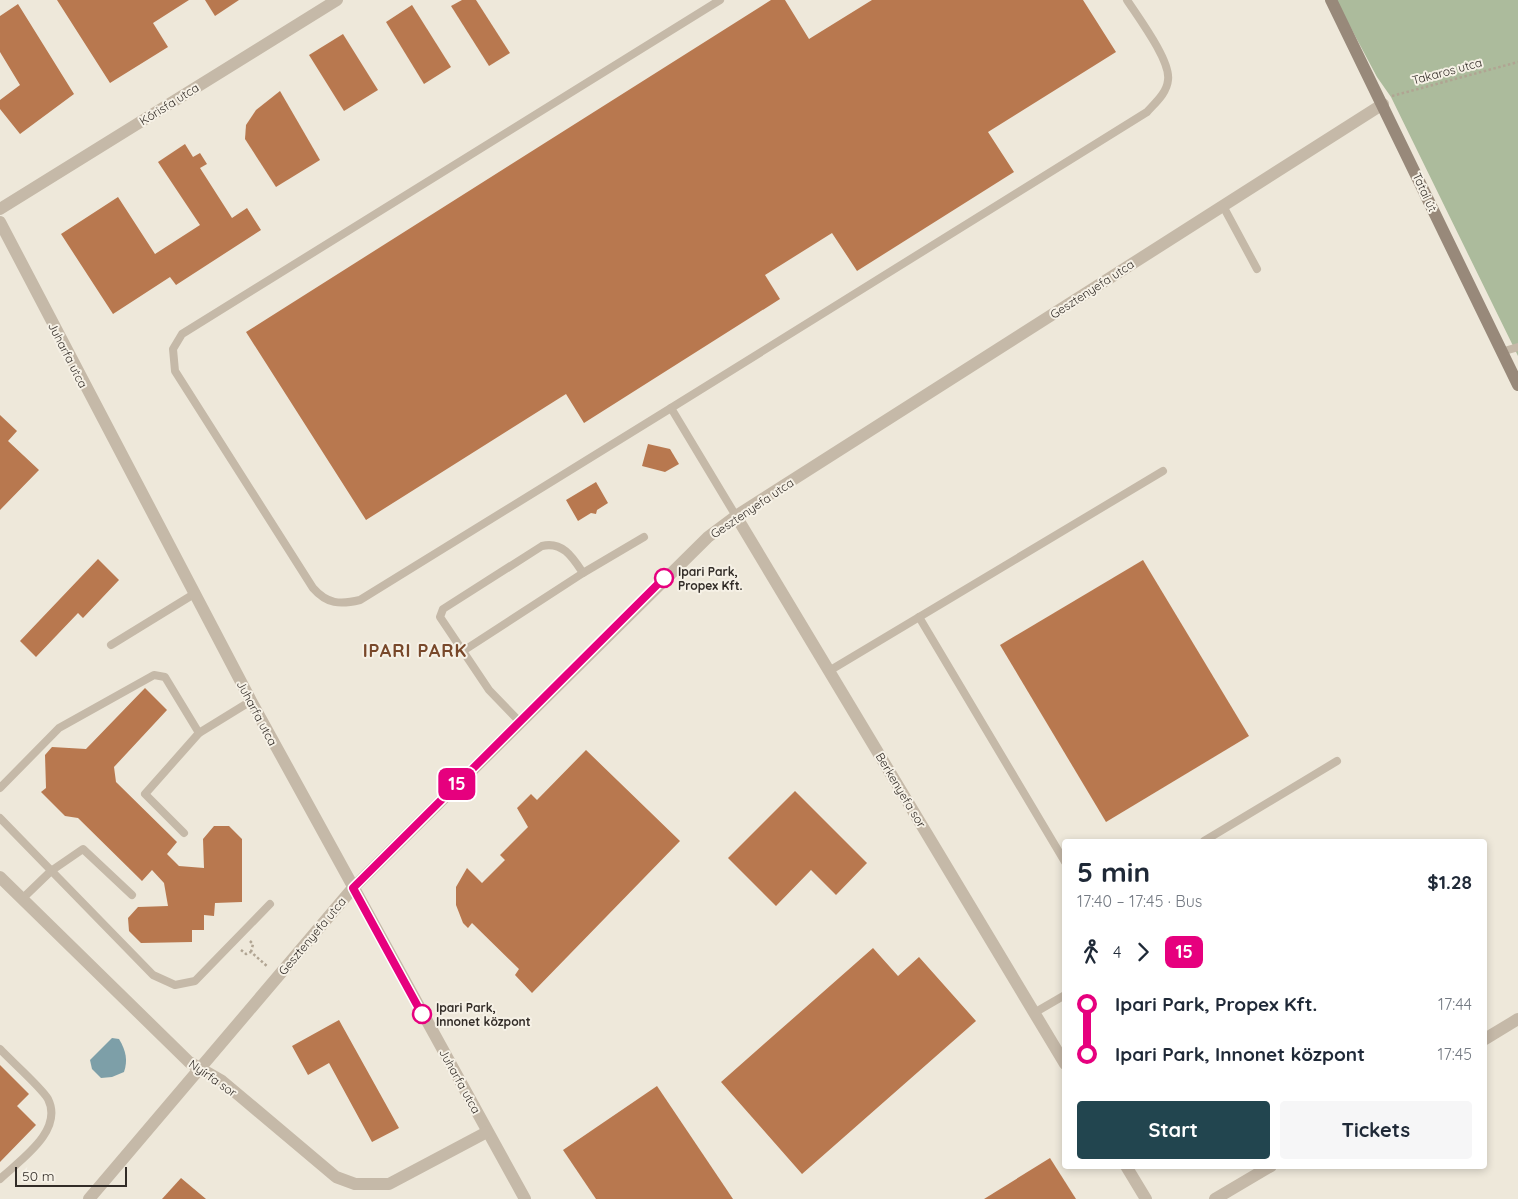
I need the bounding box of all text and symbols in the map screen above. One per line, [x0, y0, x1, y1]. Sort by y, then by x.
street label: Takaros utca [1410, 54, 1484, 88]
street label: Kőrisfa utca [136, 80, 202, 128]
street label: Tatai út [1409, 170, 1441, 214]
street label: Gesztenyefa utca [1047, 256, 1137, 322]
street label: Juharfa utca [45, 320, 91, 390]
street label: Gesztenyefa utca [708, 475, 796, 541]
place label: Ipari Park, Propex Kft. [678, 564, 743, 593]
marker: Ipari Park, Propex Kft. [654, 568, 674, 588]
district label: IPARI PARK [363, 639, 467, 662]
street label: Juharfa utca [234, 678, 280, 748]
street label: Berkenyefa sor [873, 750, 929, 831]
line badge: 15 [434, 768, 480, 800]
text: 15 [448, 772, 466, 795]
text: 5 min [1077, 854, 1150, 889]
text: $1.28 [1427, 870, 1472, 894]
text: 17:40 – 17:45 · Bus [1077, 891, 1202, 911]
street label: Gesztenyefa utca [275, 894, 349, 978]
icon: walk [1077, 938, 1105, 966]
icon: forward [1129, 938, 1157, 966]
text: 15 [1175, 940, 1193, 963]
text: 4 [1113, 942, 1121, 962]
text: Ipari Park, Propex Kft. [1115, 992, 1317, 1016]
text: 17:44 [1438, 994, 1472, 1014]
place label: Ipari Park, Innonet központ [436, 1000, 531, 1029]
marker: Ipari Park, Innonet központ [412, 1004, 432, 1024]
text: Ipari Park, Innonet központ [1115, 1042, 1365, 1066]
text: 17:45 [1438, 1044, 1472, 1064]
street label: Juharfa utca [436, 1046, 484, 1116]
street label: Nyírfa sor [186, 1056, 240, 1100]
button: Start [1077, 1101, 1270, 1159]
button: Tickets [1280, 1101, 1472, 1159]
scale bar [15, 1164, 128, 1187]
text: 50 m [22, 1167, 55, 1185]

